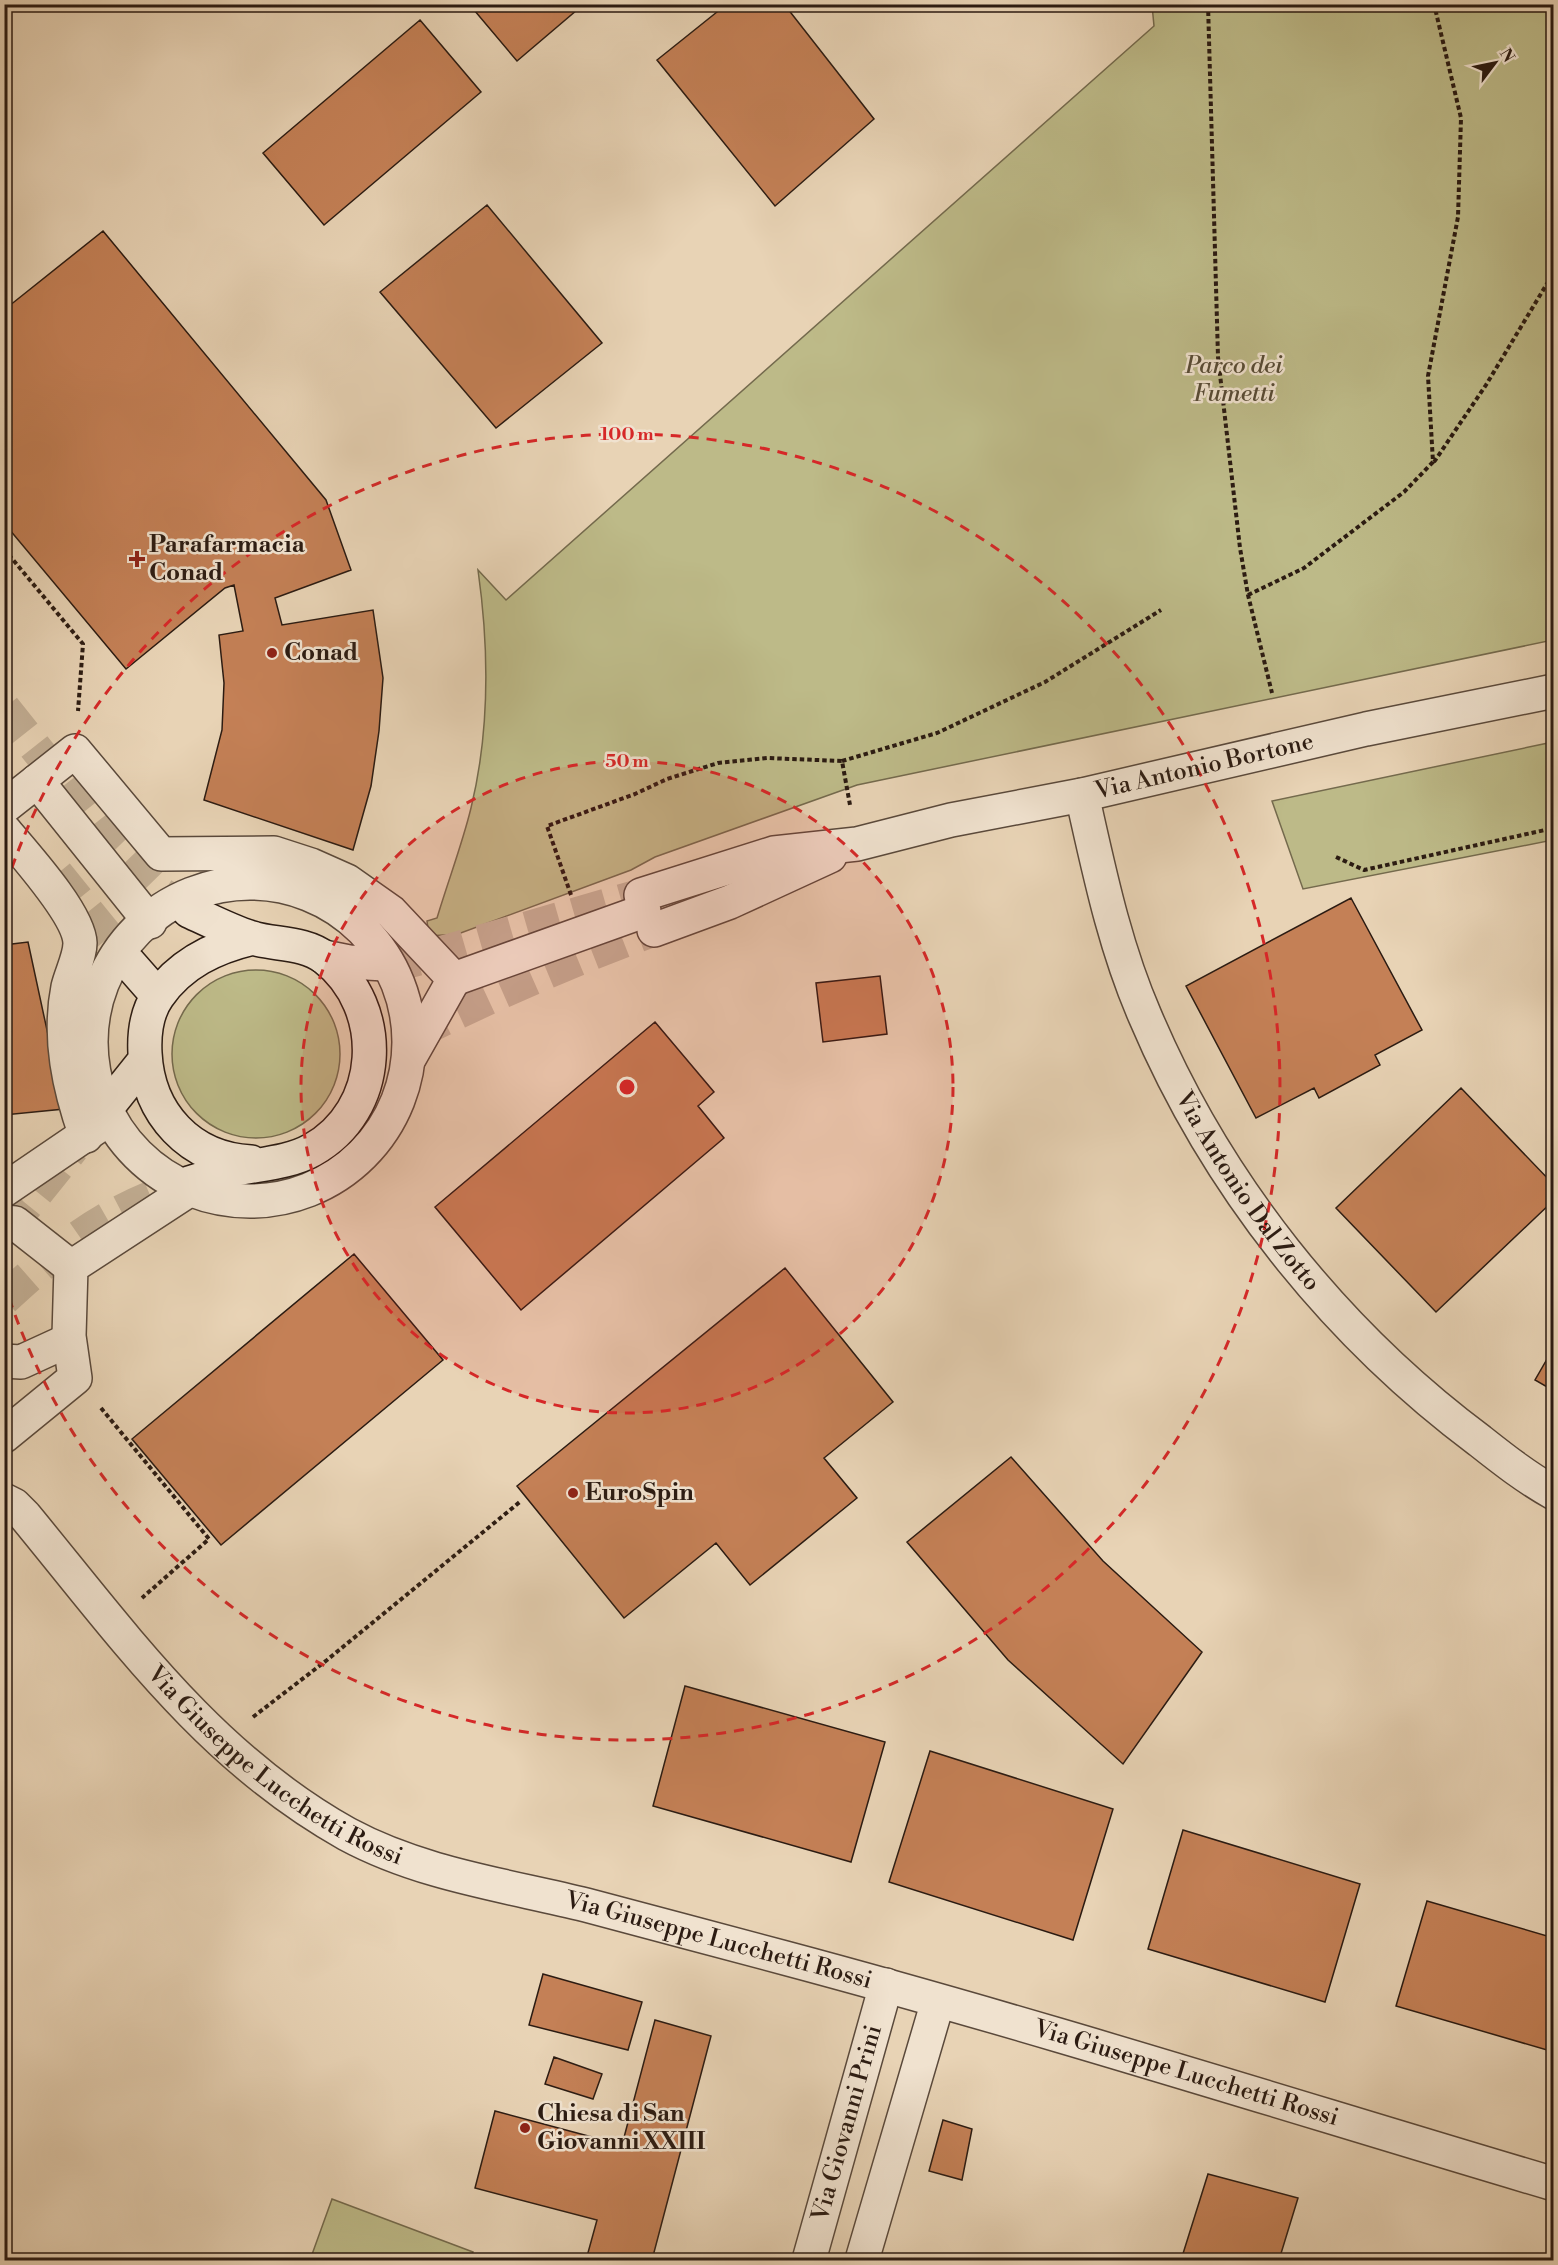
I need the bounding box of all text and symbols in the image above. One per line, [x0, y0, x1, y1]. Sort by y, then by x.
north arrow [1465, 33, 1525, 93]
text: N [1495, 45, 1519, 67]
park label: Parco dei Fumetti [1184, 351, 1283, 409]
text: 100 m [600, 423, 654, 446]
place label: Parafarmacia Conad [149, 530, 306, 588]
marker: Parafarmacia Conad [130, 552, 144, 566]
place label: Conad [284, 638, 358, 668]
marker: Conad [265, 646, 279, 660]
street label: Via Antonio Bortone [1091, 727, 1317, 807]
text: 50 m [605, 750, 649, 773]
centre of rings [617, 1077, 637, 1097]
street label: Via Antonio Dal Zotto [1168, 1086, 1326, 1297]
place label: EuroSpin [585, 1478, 694, 1508]
marker: EuroSpin [566, 1486, 580, 1500]
street label: Via Giuseppe Lucchetti Rossi [140, 1659, 407, 1872]
street label: Via Giuseppe Lucchetti Rossi [561, 1885, 876, 1996]
street label: Via Giuseppe Lucchetti Rossi [1029, 2014, 1342, 2133]
street label: Via Giovanni Prini [805, 2022, 889, 2226]
place label: Chiesa di San Giovanni XXIII [537, 2099, 706, 2157]
marker: Chiesa di San Giovanni XXIII [518, 2121, 532, 2135]

